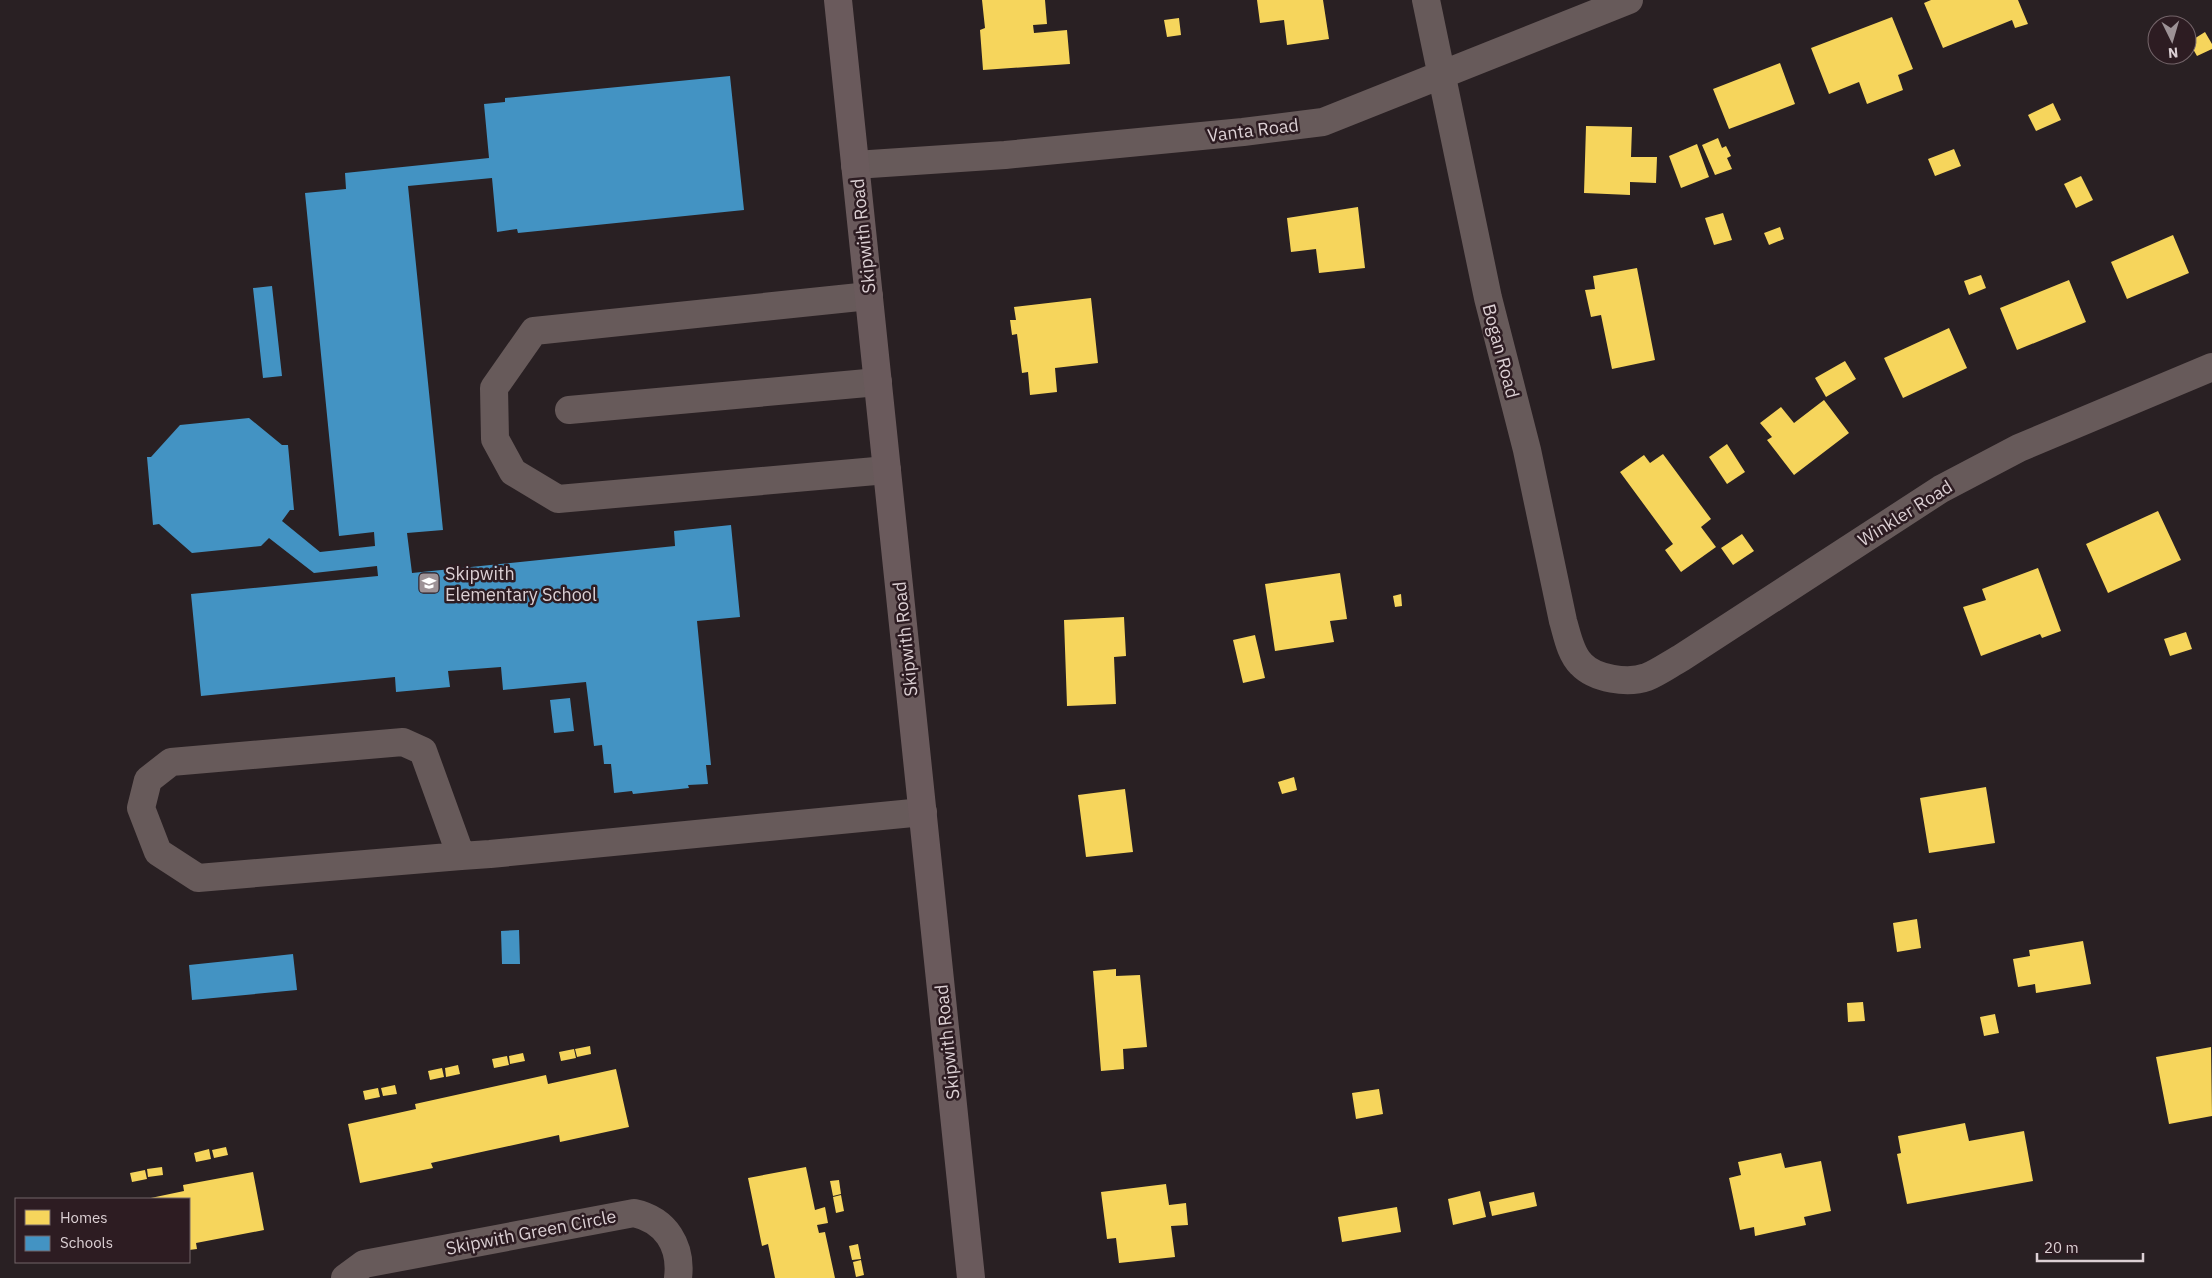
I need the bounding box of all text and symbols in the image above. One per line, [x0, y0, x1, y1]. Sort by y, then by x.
north arrow [2147, 15, 2197, 65]
text: N [2167, 44, 2179, 62]
street label: Vanta Road [1206, 113, 1300, 147]
street label: Skipwith Road [846, 177, 880, 295]
street label: Bogan Road [1477, 301, 1525, 401]
street label: Winkler Road [1853, 475, 1957, 551]
place label: Skipwith Elementary School [445, 562, 597, 606]
school or university icon: Skipwith Elementary School [417, 571, 441, 595]
street label: Skipwith Road [888, 580, 922, 698]
street label: Skipwith Road [930, 983, 964, 1101]
legend [15, 1198, 190, 1263]
street label: Skipwith Green Circle [444, 1204, 618, 1260]
text: Homes [60, 1208, 108, 1227]
scale bar [2037, 1230, 2143, 1262]
text: Schools [60, 1233, 113, 1252]
text: 20 m [2044, 1238, 2079, 1257]

